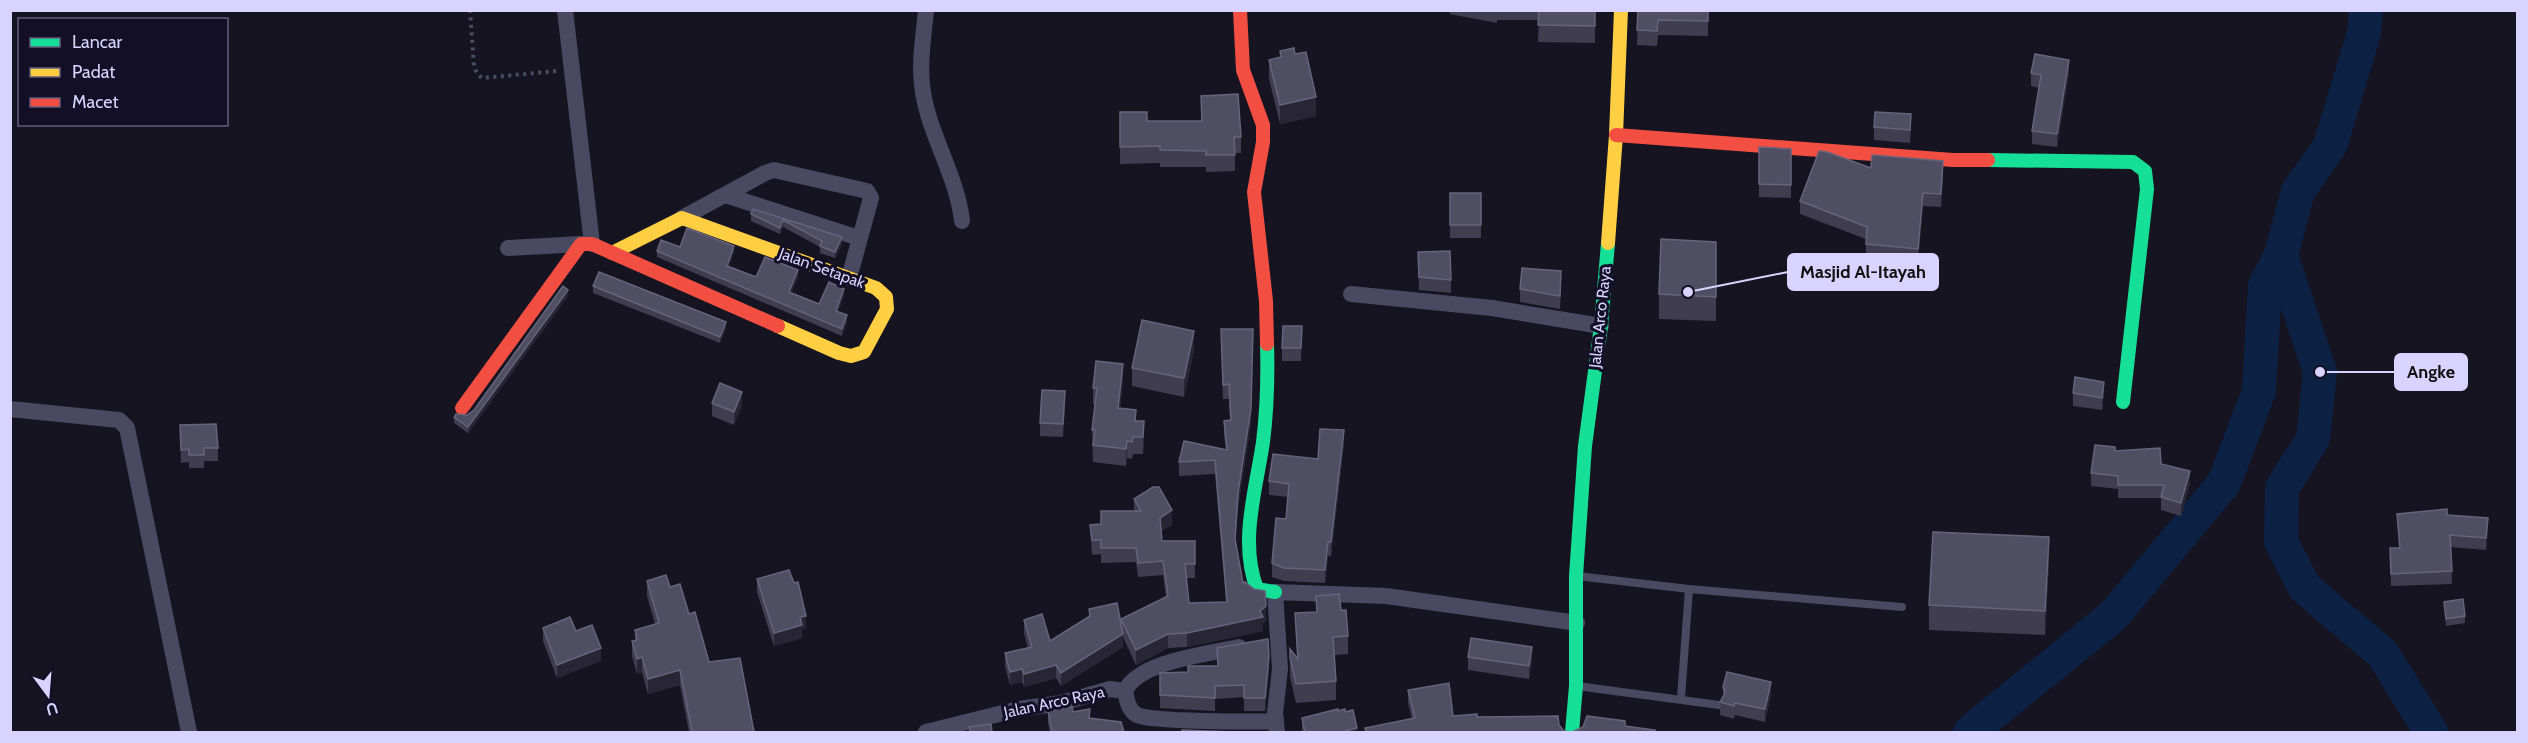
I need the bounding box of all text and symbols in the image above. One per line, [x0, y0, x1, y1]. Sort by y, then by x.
legend [18, 18, 228, 126]
text: Lancar [72, 31, 123, 53]
text: Padat [72, 61, 115, 83]
text: Macet [72, 91, 118, 113]
street label: Jalan Setapak [776, 243, 868, 293]
callout: Masjid Al-Itayah [1788, 254, 1938, 290]
text: Masjid Al-Itayah [1800, 261, 1926, 283]
street label: Jalan Arco Raya [1585, 265, 1615, 370]
callout: Angke [2395, 354, 2467, 390]
text: Angke [2407, 361, 2455, 383]
north arrow [18, 665, 78, 725]
street label: Jalan Arco Raya [1001, 682, 1106, 722]
text: U [44, 698, 60, 720]

